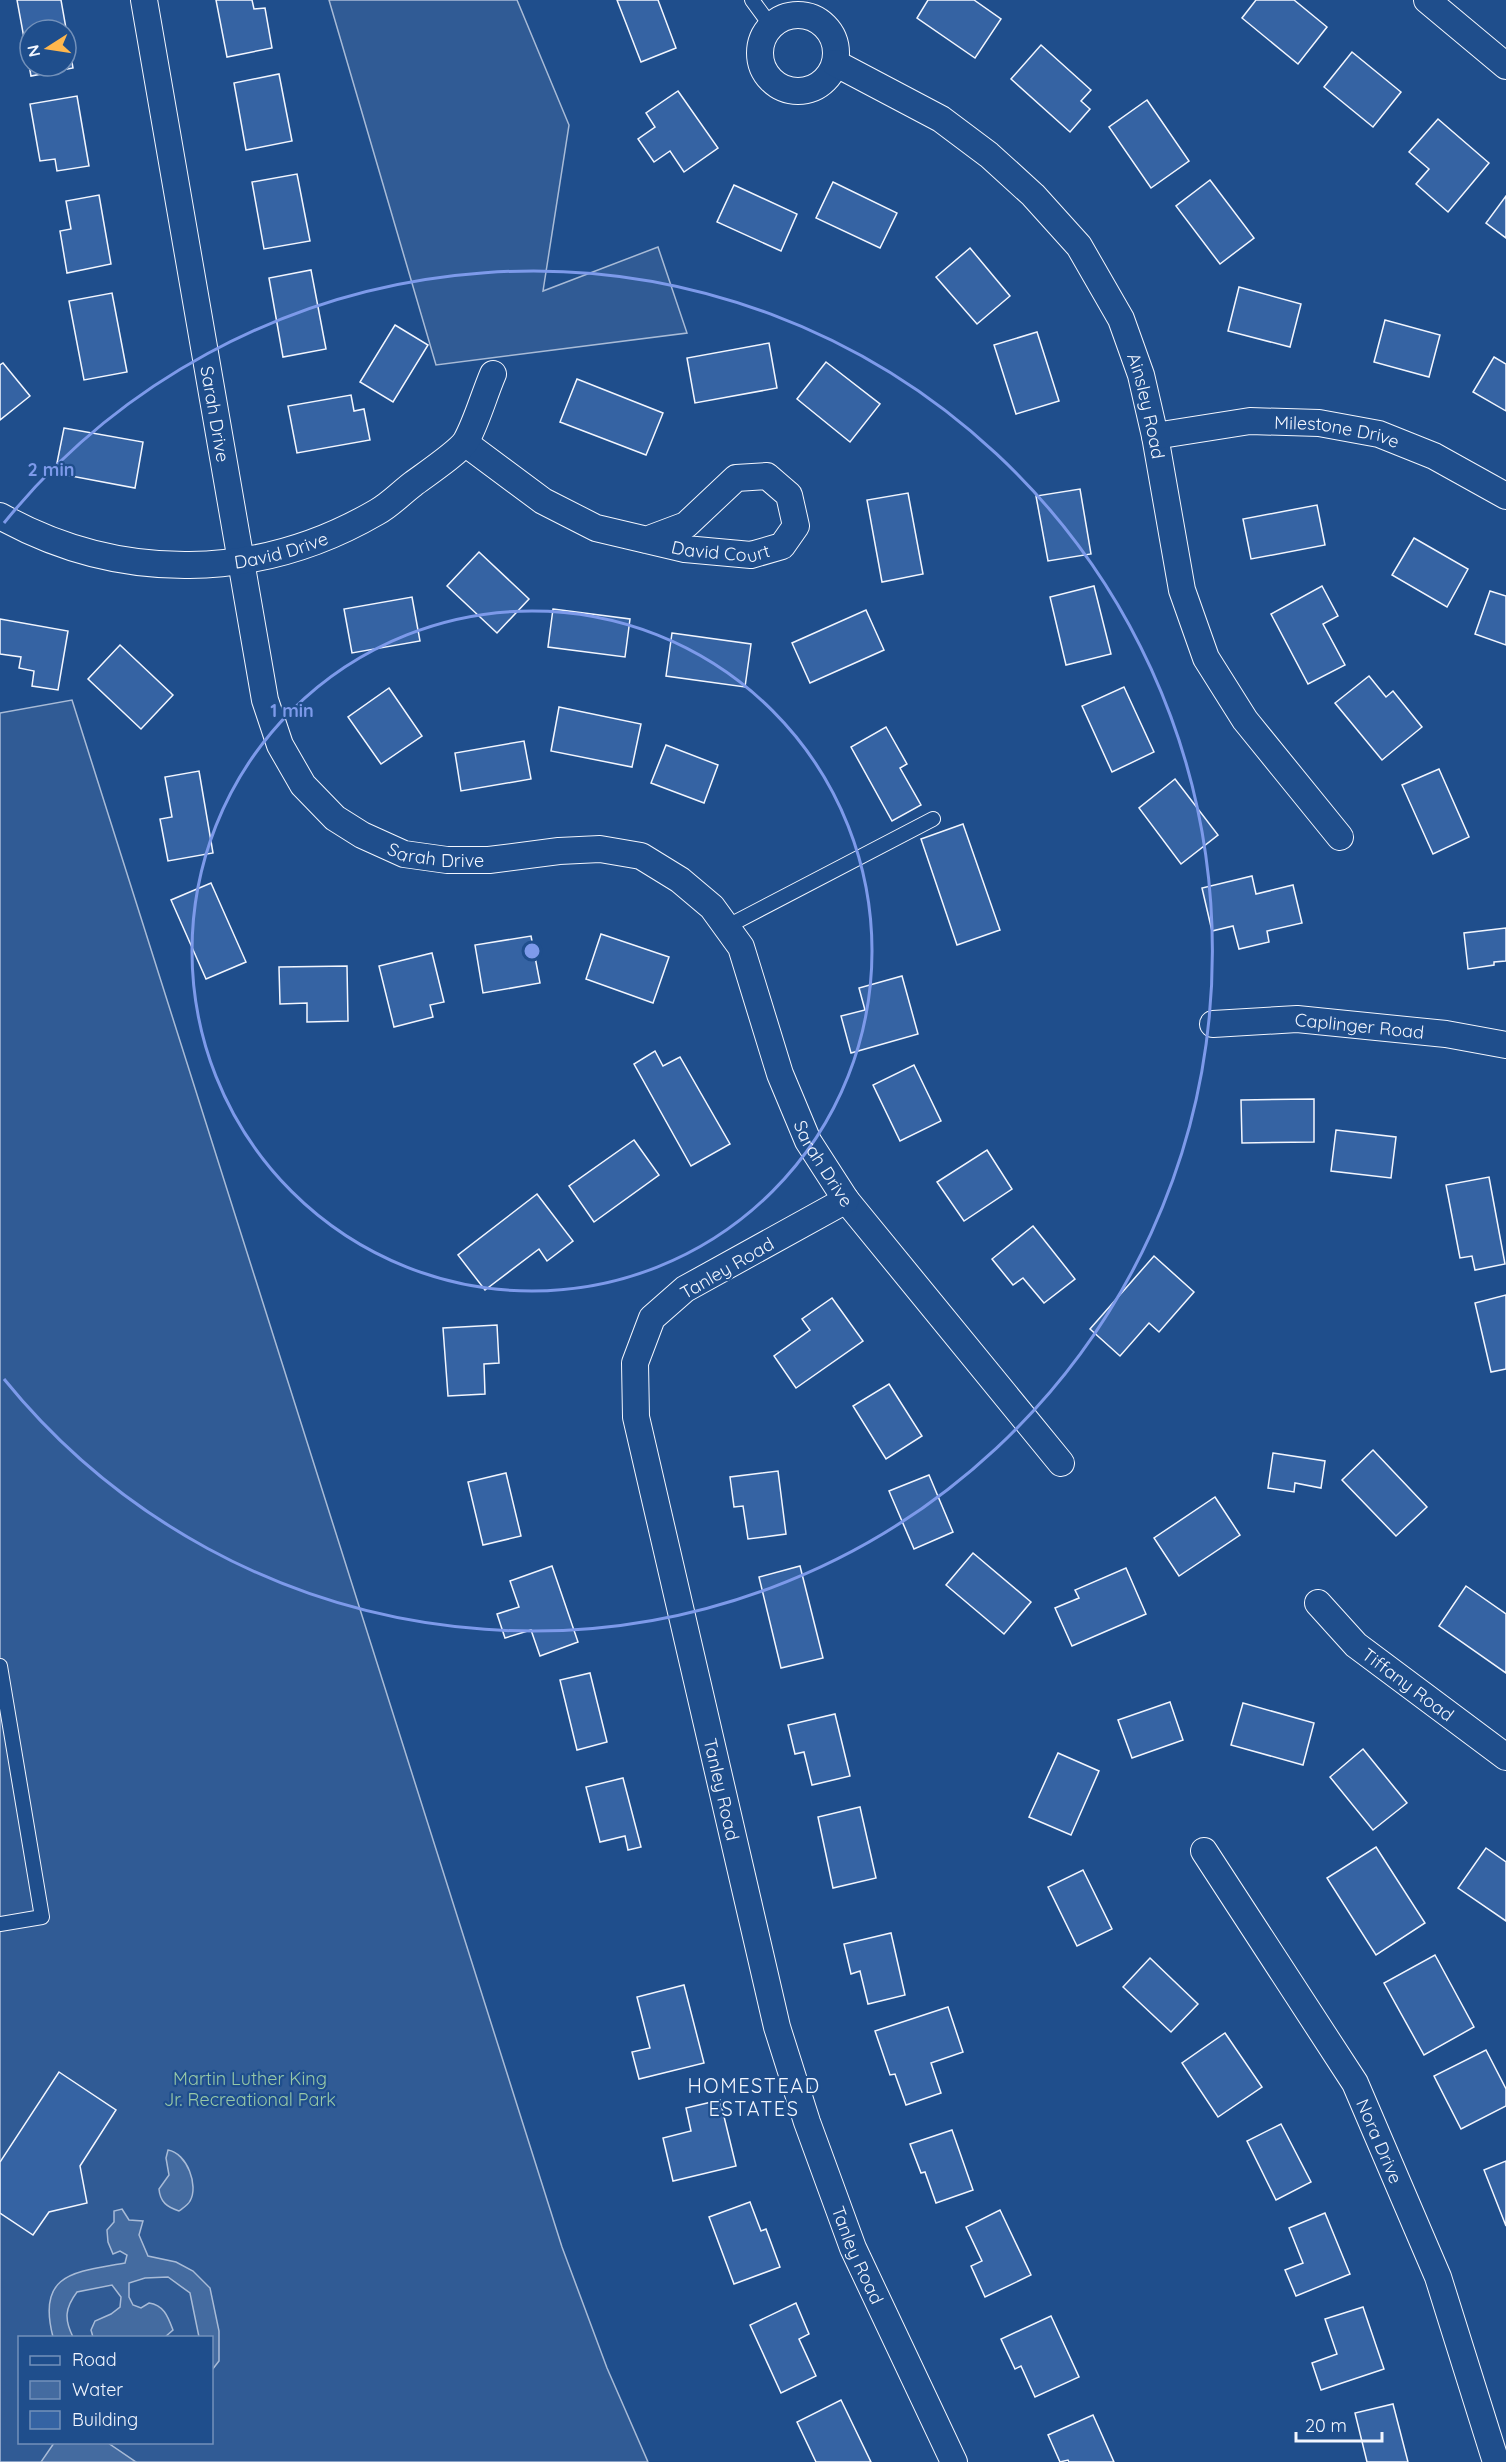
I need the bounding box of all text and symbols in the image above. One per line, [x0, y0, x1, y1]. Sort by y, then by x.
north arrow [18, 18, 78, 78]
text: N [22, 43, 44, 59]
street label: Ainsley Road [1122, 350, 1170, 460]
street label: Sarah Drive [196, 364, 235, 464]
street label: Milestone Drive [1274, 410, 1403, 453]
text: 2 min [28, 458, 74, 481]
street label: David Drive [233, 526, 331, 573]
street label: David Court [669, 535, 772, 567]
text: 1 min [270, 699, 314, 722]
street label: Sarah Drive [384, 837, 484, 872]
centre of rings [522, 941, 542, 961]
street label: Caplinger Road [1294, 1007, 1425, 1043]
street label: Sarah Drive [789, 1117, 858, 1211]
street label: Tanley Road [676, 1232, 778, 1304]
street label: Tiffany Road [1358, 1642, 1459, 1726]
street label: Tanley Road [699, 1736, 745, 1843]
park label: Martin Luther King Jr. Recreational Park [164, 2067, 336, 2111]
district label: HOMESTEAD ESTATES [687, 2073, 821, 2121]
street label: Nora Drive [1352, 2095, 1408, 2187]
street label: Tanley Road [827, 2203, 889, 2307]
legend [18, 2336, 213, 2444]
text: Road [72, 2348, 117, 2371]
text: Water [72, 2378, 123, 2401]
scale bar [1296, 2405, 1382, 2443]
text: Building [72, 2408, 138, 2431]
text: 20 m [1305, 2414, 1347, 2437]

